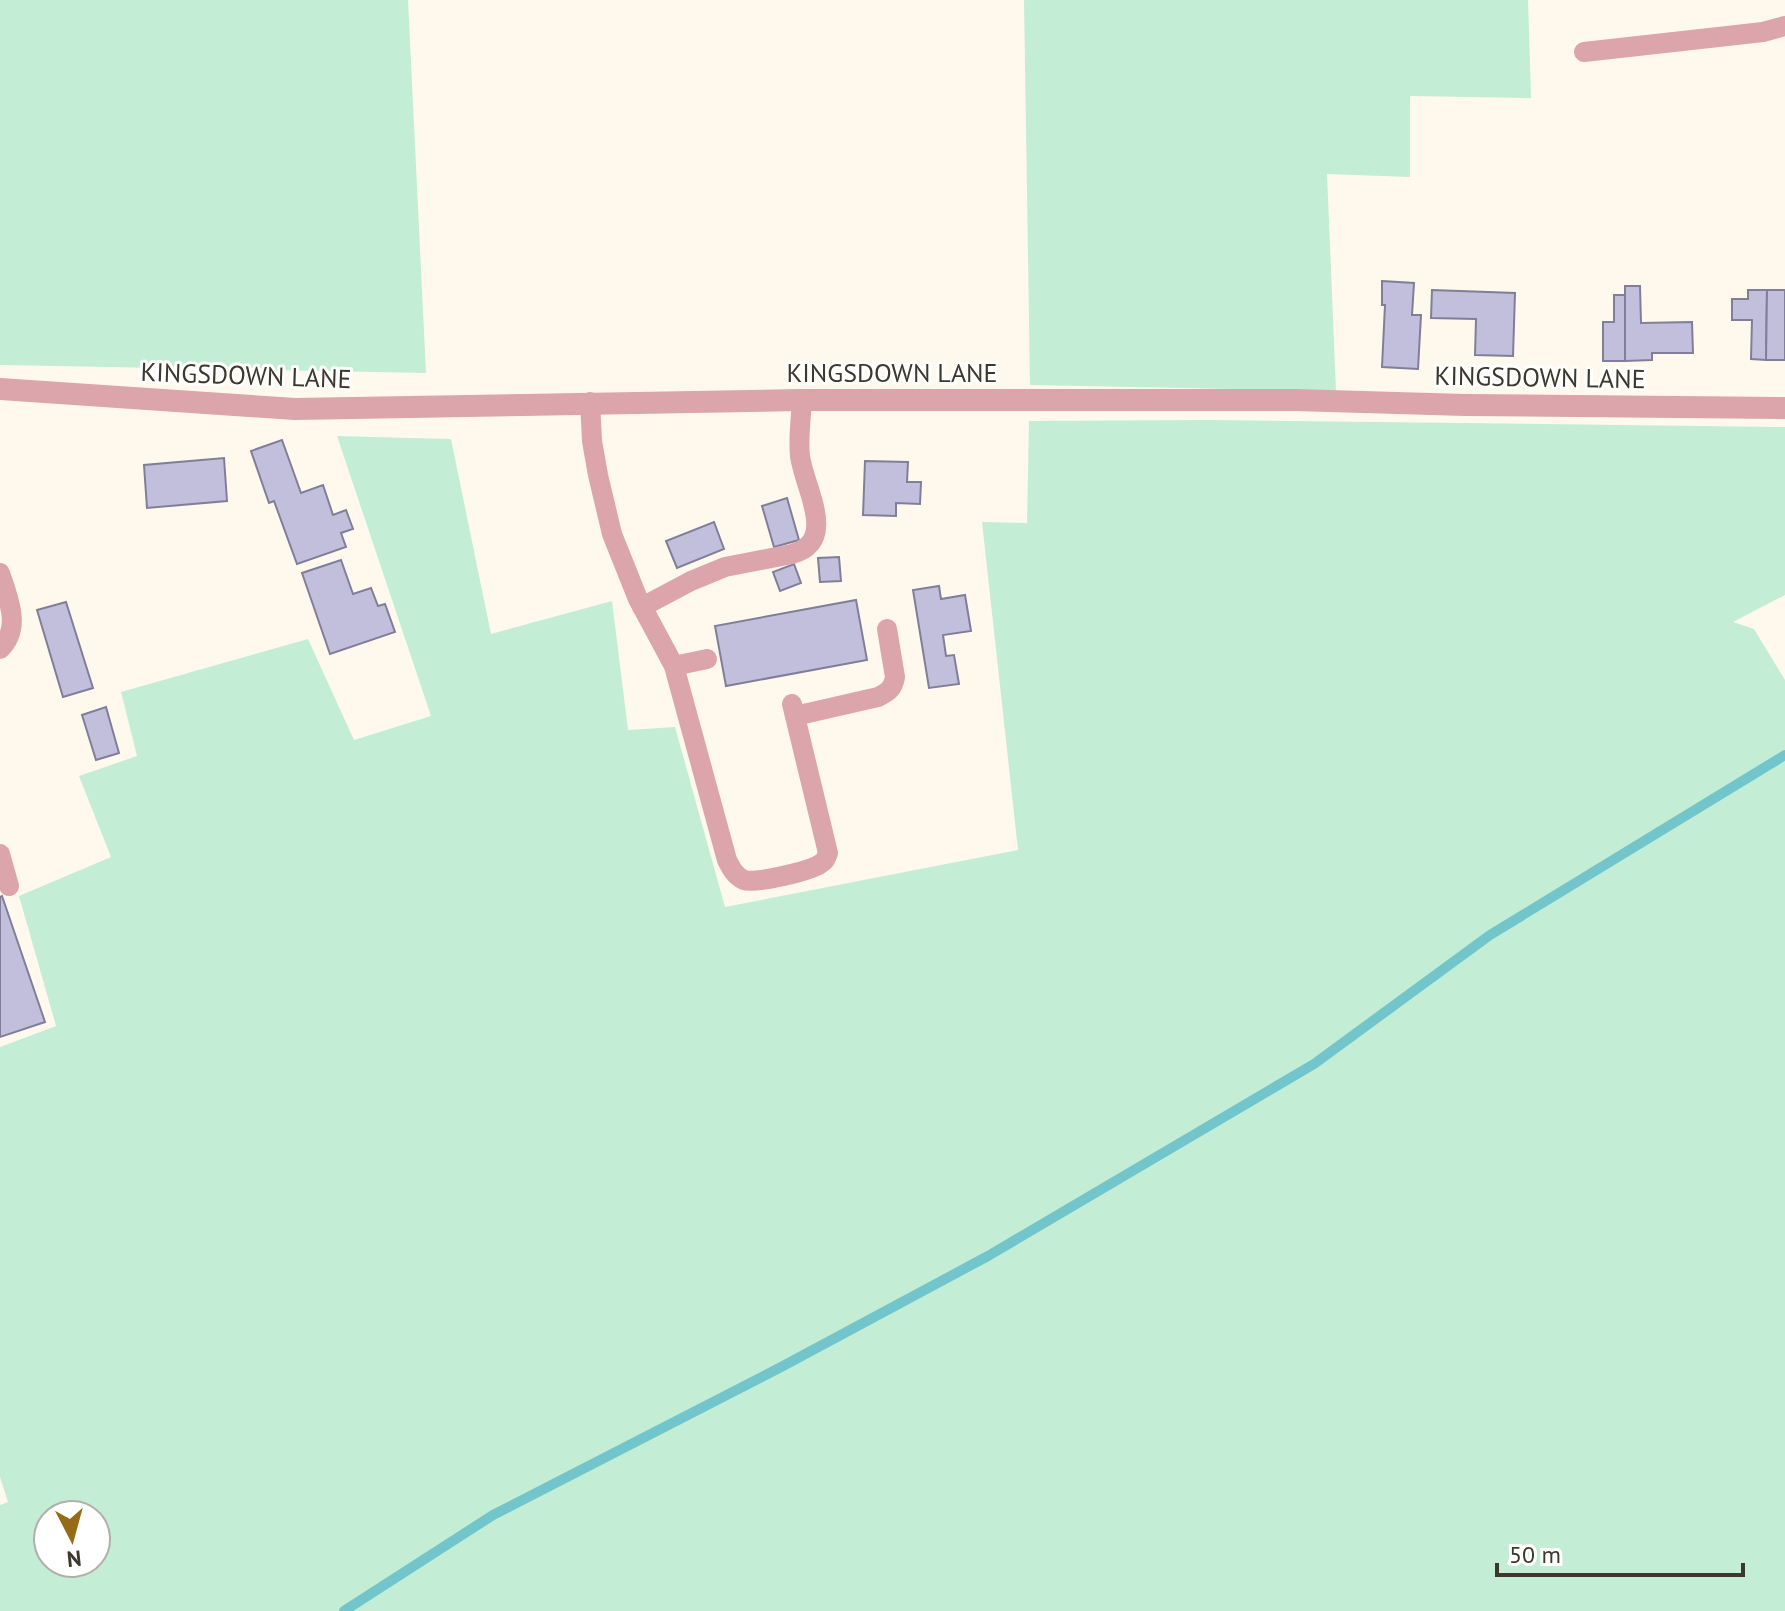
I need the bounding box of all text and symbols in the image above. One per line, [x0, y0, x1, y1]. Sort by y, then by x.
street label: KINGSDOWN LANE [140, 355, 352, 395]
street label: KINGSDOWN LANE [786, 356, 998, 389]
street label: KINGSDOWN LANE [1434, 359, 1646, 395]
north arrow [32, 1499, 112, 1579]
scale bar [1497, 1527, 1743, 1577]
text: 50 m [1509, 1539, 1561, 1570]
text: N [65, 1544, 83, 1574]

